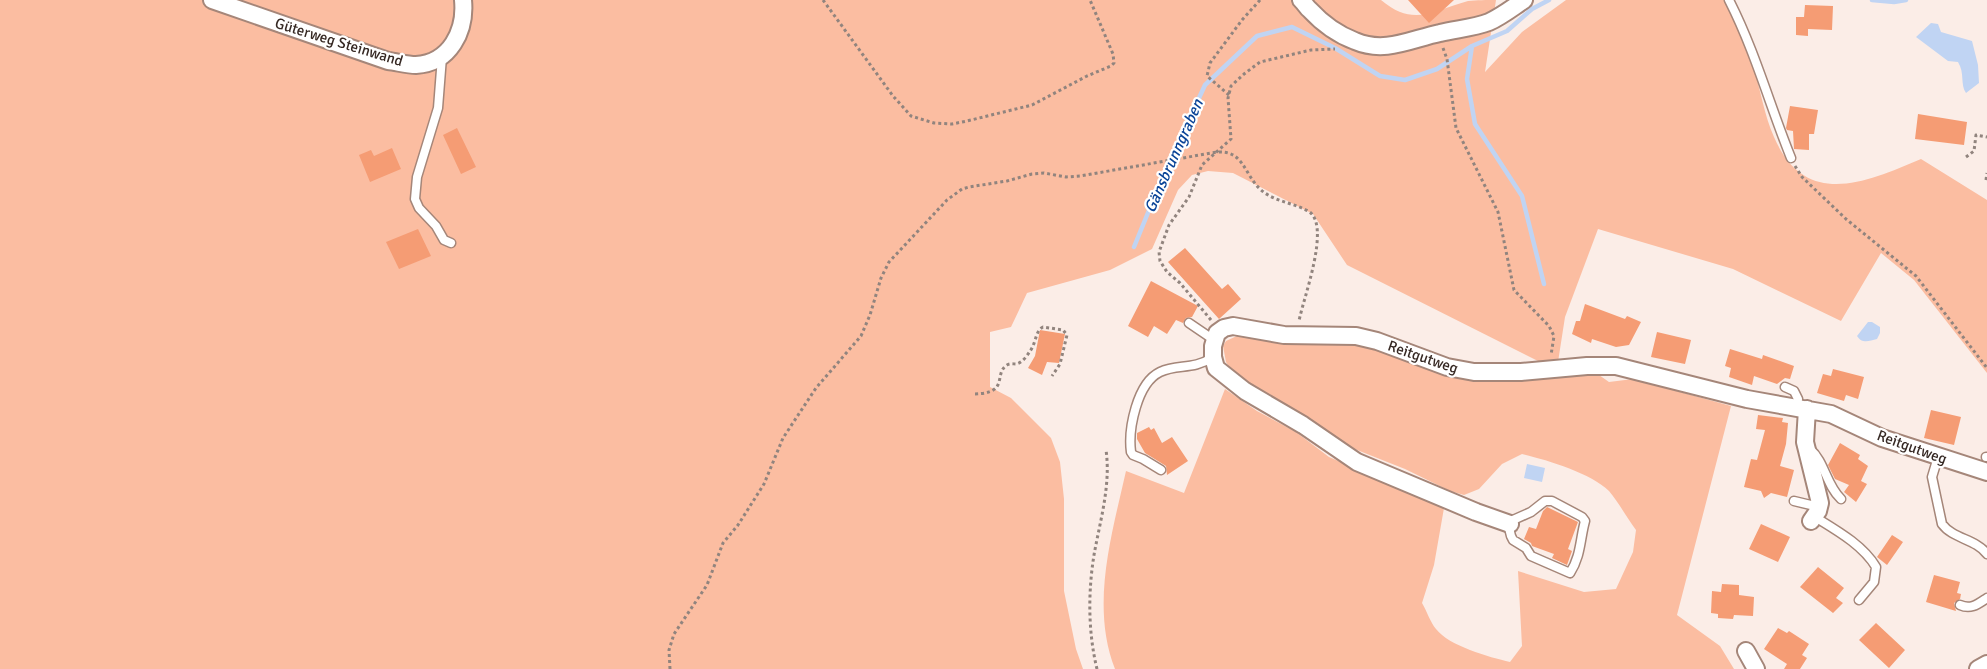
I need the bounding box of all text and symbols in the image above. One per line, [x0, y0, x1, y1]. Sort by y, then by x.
street label: Güterweg Steinwand [273, 14, 405, 70]
water label: Gänsbrunngraben [1140, 95, 1208, 216]
street label: Reitgutweg [1386, 337, 1461, 377]
street label: Reitgutweg [1875, 426, 1949, 468]

